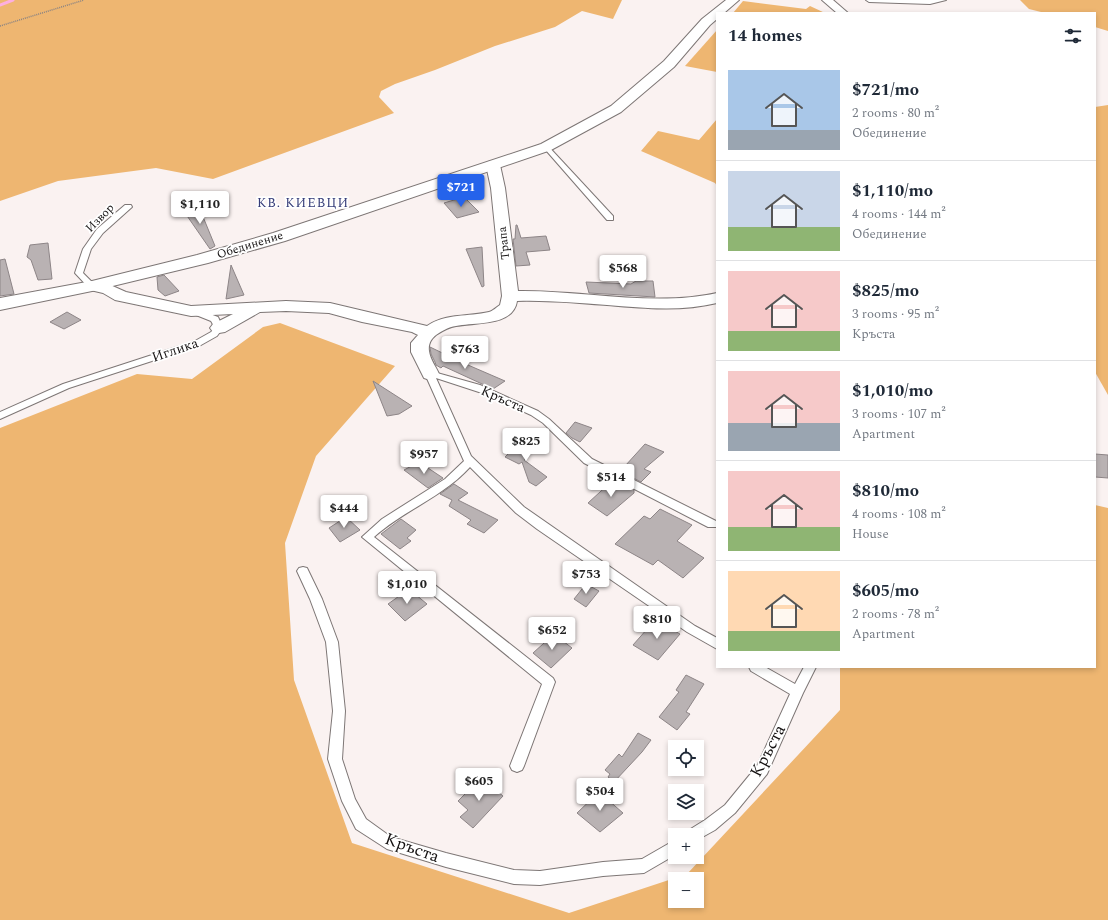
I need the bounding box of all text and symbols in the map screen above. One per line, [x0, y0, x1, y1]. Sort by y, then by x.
text: 14 homes [728, 23, 802, 49]
icon: filters [1062, 25, 1084, 47]
text: $721/mo [852, 77, 919, 103]
icon: home [760, 86, 808, 134]
text: 2 rooms · 80 m² [852, 103, 939, 123]
text: Обединение [852, 123, 927, 143]
pin: $721 [437, 174, 485, 208]
text: $721 [446, 177, 476, 197]
text: $1,110/mo [852, 178, 933, 204]
icon: home [760, 187, 808, 235]
pin: $1,110 [167, 191, 233, 225]
district label: КВ. КИЕВЦИ [257, 193, 349, 213]
text: $1,110 [180, 194, 220, 214]
street label: Извор [81, 199, 119, 237]
text: 4 rooms · 144 m² [852, 204, 946, 224]
text: Обединение [852, 224, 927, 244]
street label: Трапа [493, 225, 515, 261]
street label: Обединение [214, 226, 286, 264]
pin: $568 [599, 255, 647, 289]
text: $568 [608, 258, 638, 278]
text: $825/mo [852, 278, 919, 304]
icon: home [760, 287, 808, 335]
text: 3 rooms · 95 m² [852, 304, 939, 324]
text: Кръста [852, 324, 895, 344]
street label: Иглика [149, 332, 201, 368]
pin: $763 [441, 336, 489, 370]
text: $763 [450, 339, 480, 359]
text: $1,010/mo [852, 378, 933, 404]
street label: Кръста [477, 380, 529, 418]
icon: home [760, 387, 808, 435]
text: 3 rooms · 107 m² [852, 404, 946, 424]
text: Apartment [852, 424, 915, 444]
pin: $825 [502, 428, 550, 462]
text: $825 [511, 431, 541, 451]
pin: $957 [400, 441, 448, 475]
text: $957 [409, 444, 439, 464]
pin: $514 [587, 464, 635, 498]
text: $514 [596, 467, 626, 487]
text: $810/mo [852, 478, 919, 504]
icon: home [760, 487, 808, 535]
pin: $444 [320, 495, 368, 529]
text: $444 [329, 498, 359, 518]
text: 4 rooms · 108 m² [852, 504, 946, 524]
text: House [852, 524, 889, 544]
pin: $753 [562, 561, 610, 595]
text: $753 [571, 564, 601, 584]
pin: $1,010 [374, 571, 440, 605]
text: $1,010 [387, 574, 427, 594]
text: $605/mo [852, 578, 919, 604]
icon: home [760, 587, 808, 635]
text: 2 rooms · 78 m² [852, 604, 939, 624]
pin: $810 [633, 606, 681, 640]
text: $810 [642, 609, 672, 629]
pin: $652 [528, 617, 576, 651]
text: $652 [537, 620, 567, 640]
text: Apartment [852, 624, 915, 644]
street label: Кръста [743, 719, 793, 782]
map controls [668, 740, 704, 908]
button: locate [668, 740, 704, 776]
pin: $605 [455, 768, 503, 802]
text: $605 [464, 771, 494, 791]
pin: $504 [576, 778, 624, 812]
text: $504 [585, 781, 615, 801]
button: layers [668, 784, 704, 820]
street label: Кръста [381, 826, 444, 870]
button: + [668, 828, 704, 864]
button: − [668, 872, 704, 908]

